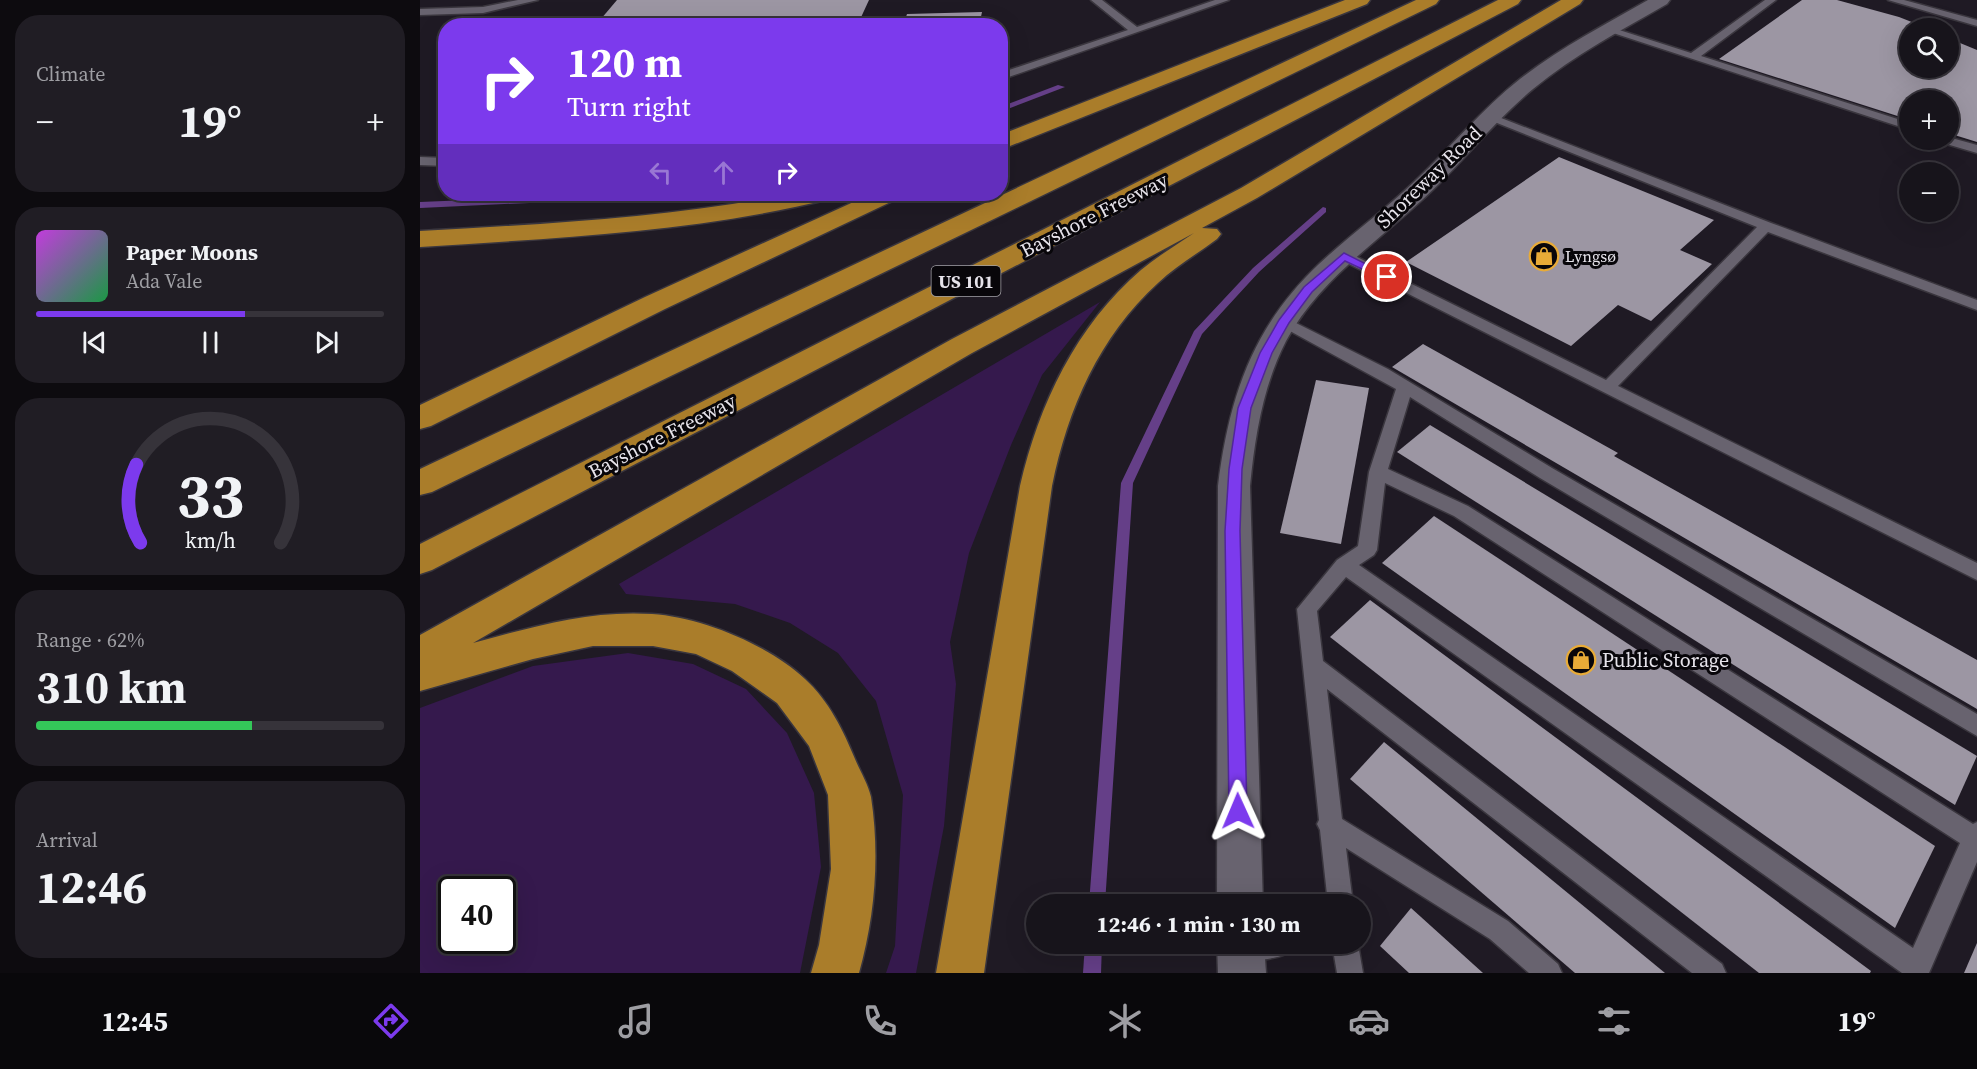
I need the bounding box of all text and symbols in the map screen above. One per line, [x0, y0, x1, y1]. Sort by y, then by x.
map controls [1899, 18, 1959, 222]
button: search [1899, 18, 1959, 78]
text: 120 m [567, 33, 682, 91]
icon: right [468, 42, 546, 120]
text: Climate [36, 60, 105, 88]
text: Turn right [567, 88, 691, 125]
text: 19° [178, 90, 242, 152]
button: + [1899, 90, 1959, 150]
text: − [36, 99, 54, 144]
text: + [366, 99, 384, 144]
street label: Shoreway Road [1370, 119, 1488, 234]
icon: left [644, 156, 677, 189]
icon: ahead [707, 156, 740, 189]
icon: right [770, 156, 803, 189]
button: − [1899, 162, 1959, 222]
street label: Bayshore Freeway [1015, 165, 1173, 264]
text: Paper Moons [126, 237, 258, 267]
shop icon: Lyngsø [1528, 240, 1560, 272]
place label: Lyngsø [1565, 245, 1616, 267]
pin [1361, 251, 1412, 302]
icon: arrive [1370, 260, 1403, 293]
road number: US 101 [932, 266, 1000, 296]
text: Ada Vale [126, 267, 202, 295]
icon: previous [78, 326, 111, 359]
icon: pause [194, 326, 227, 359]
icon: next [310, 326, 343, 359]
street label: Bayshore Freeway [583, 386, 741, 485]
text: 33 [176, 453, 244, 539]
text: km/h [184, 527, 236, 556]
text: Range · 62% [36, 626, 145, 654]
shop icon: Public Storage [1565, 644, 1597, 676]
place label: Public Storage [1602, 646, 1729, 674]
text: 310 km [36, 656, 187, 718]
position arrow [1206, 779, 1270, 843]
text: Arrival [36, 826, 98, 854]
text: 12:46 [36, 856, 147, 918]
speed limit sign: 40 [438, 876, 516, 954]
text: 12:46 · 1 min · 130 m [1097, 909, 1300, 939]
icon: directions [370, 1000, 412, 1042]
icon: music [615, 1000, 657, 1042]
icon: phone [859, 1000, 901, 1042]
icon: climate [1104, 1000, 1146, 1042]
icon: car [1348, 1000, 1390, 1042]
icon: filters [1593, 1000, 1635, 1042]
text: 12:45 [101, 1003, 168, 1040]
text: 19° [1838, 1003, 1876, 1040]

